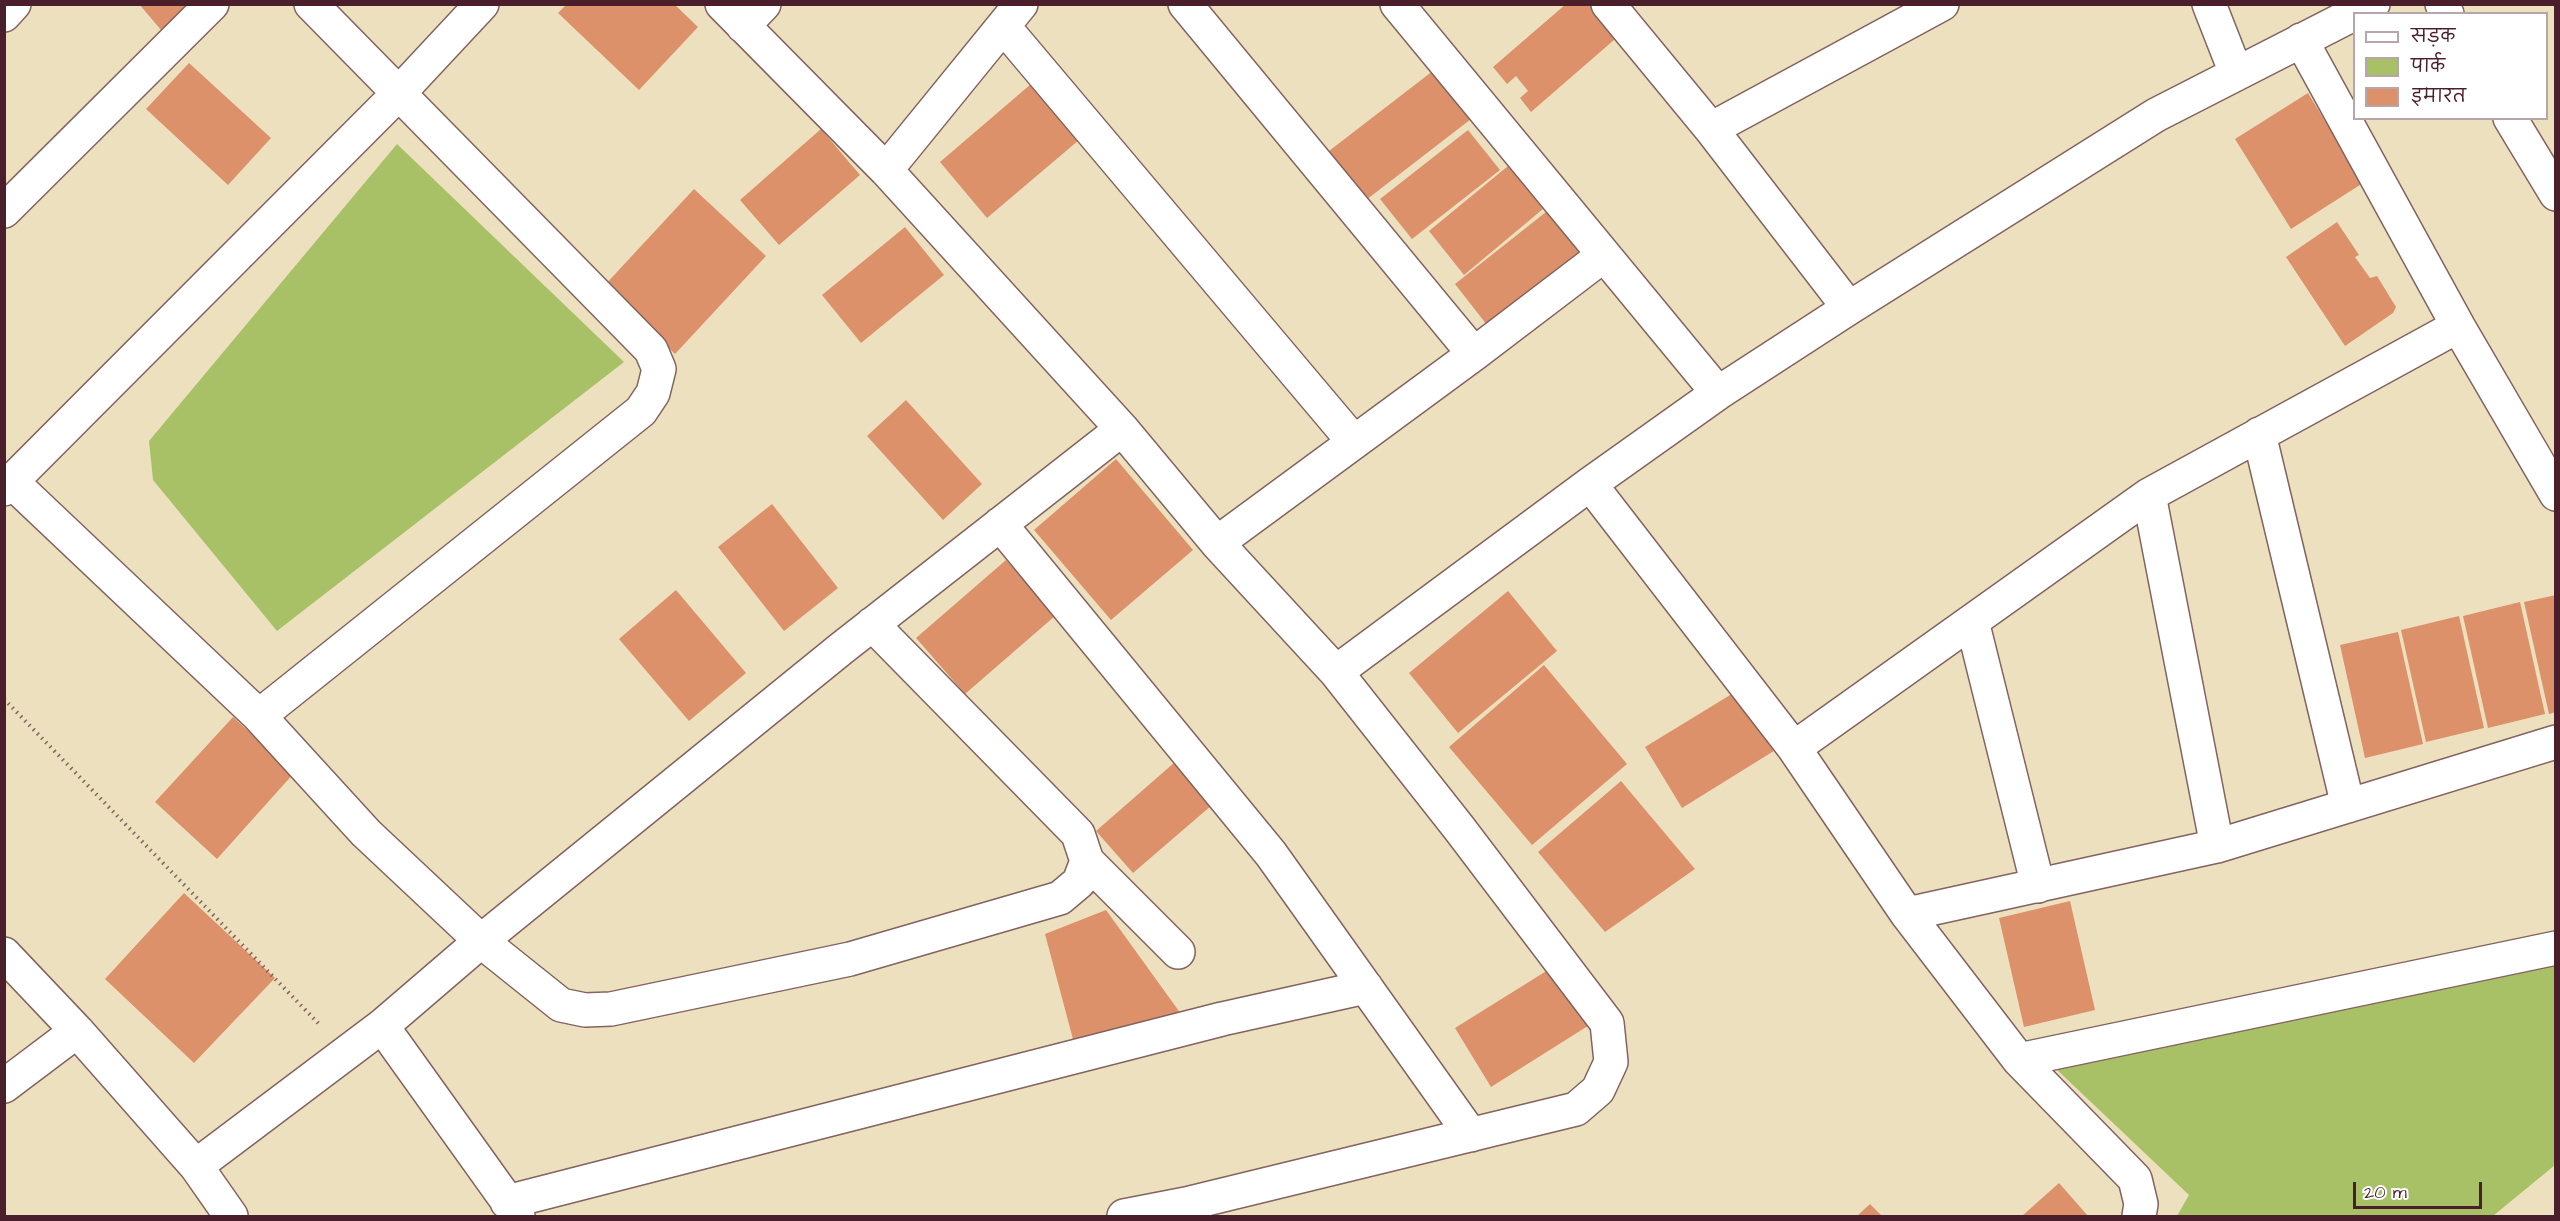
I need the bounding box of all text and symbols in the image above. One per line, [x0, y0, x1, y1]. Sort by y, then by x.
legend [2353, 12, 2548, 120]
text: सड़क [2411, 24, 2455, 49]
text: पार्क [2411, 54, 2445, 79]
text: इमारत [2411, 84, 2466, 109]
scale bar [2356, 1170, 2485, 1208]
text: 20 m [2364, 1180, 2407, 1205]

